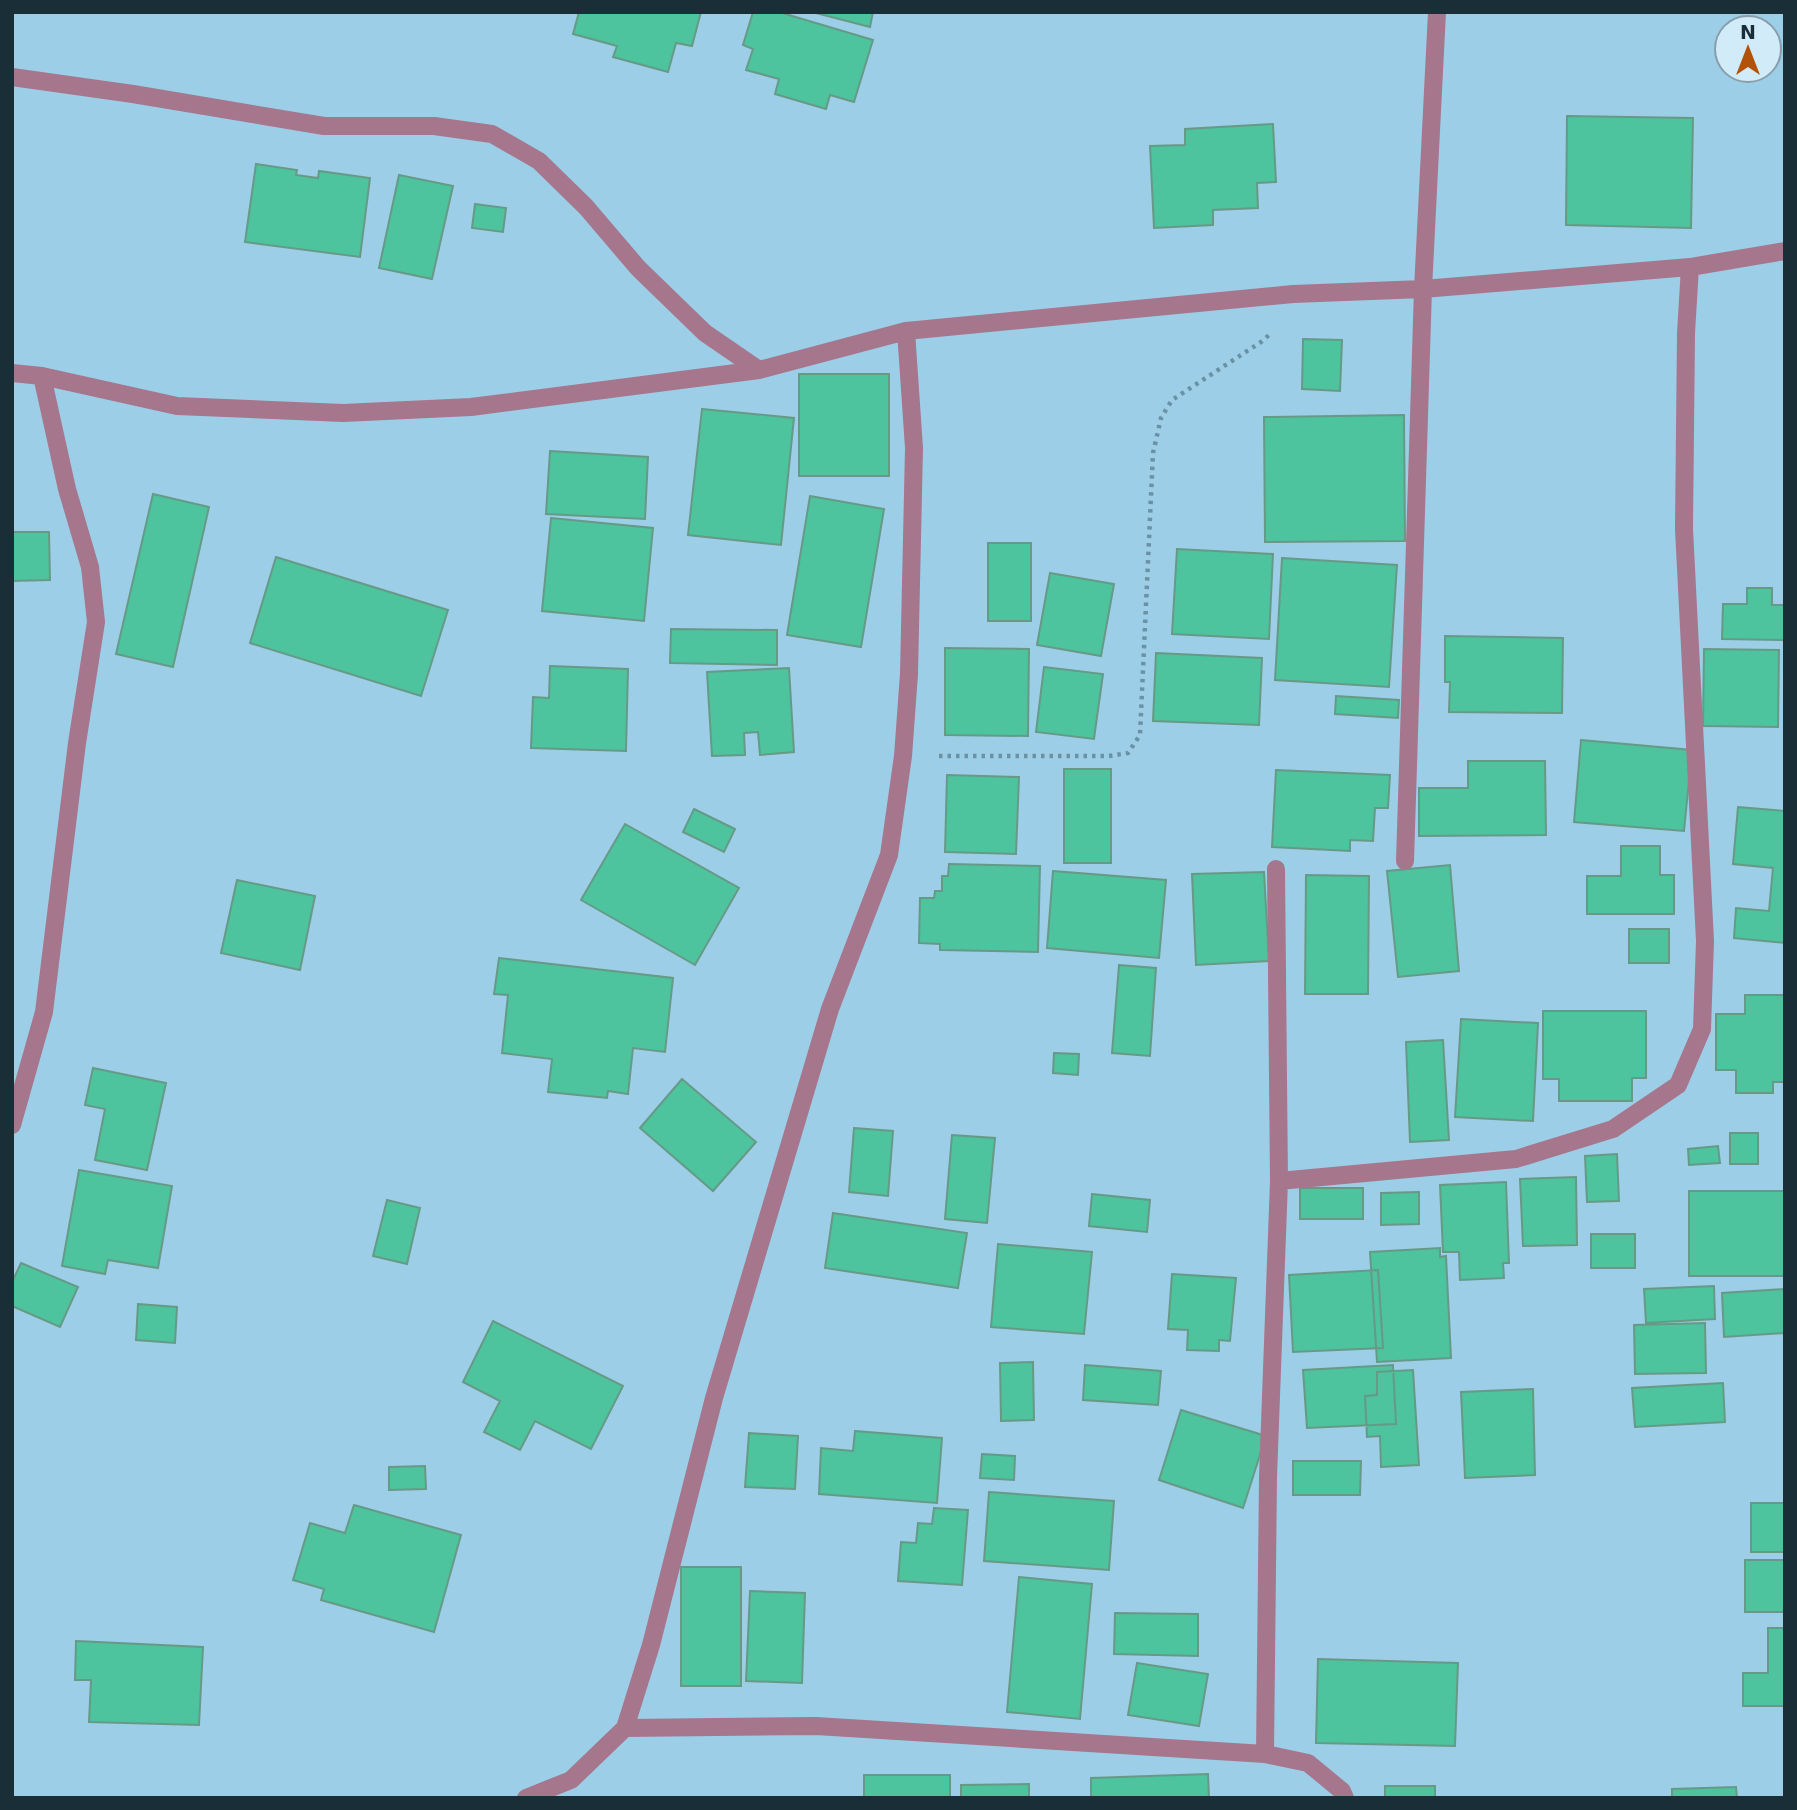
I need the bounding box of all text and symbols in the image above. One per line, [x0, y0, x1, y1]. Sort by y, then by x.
north arrow [1713, 14, 1783, 84]
text: N [1740, 21, 1756, 43]

